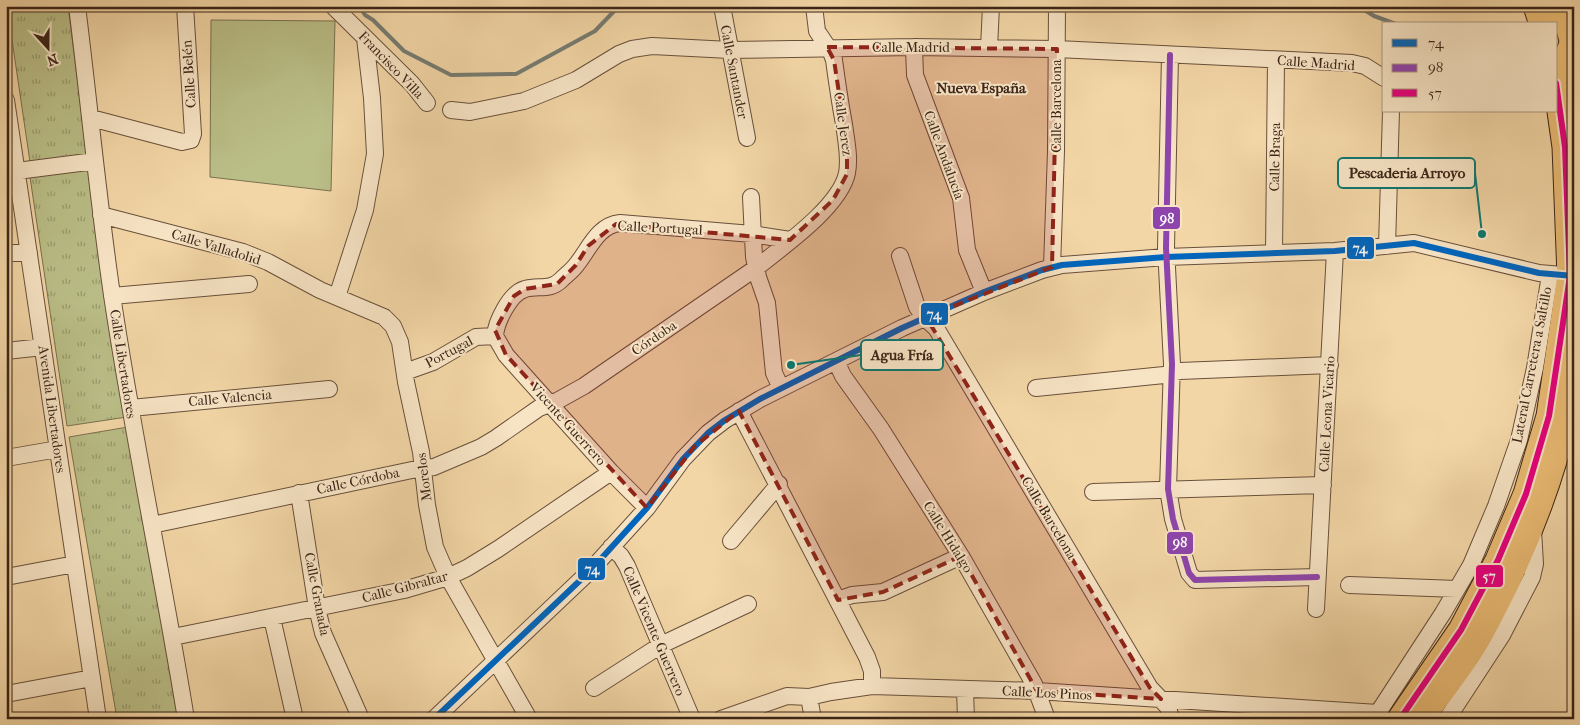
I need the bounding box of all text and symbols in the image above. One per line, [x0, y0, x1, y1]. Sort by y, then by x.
north arrow [22, 22, 72, 72]
legend [1382, 22, 1558, 112]
street label: Calle Santander [717, 24, 751, 120]
street label: Francisco Villa [355, 28, 428, 103]
text: 74 [1428, 34, 1445, 52]
street label: Calle Belén [178, 39, 200, 109]
street label: Calle Madrid [872, 39, 950, 56]
text: N [44, 50, 60, 70]
street label: Calle Madrid [1277, 52, 1356, 74]
text: 98 [1428, 58, 1443, 76]
street label: Calle Barcelona [1048, 59, 1065, 153]
district label: Nueva España [936, 79, 1027, 97]
text: 57 [1428, 84, 1442, 102]
street label: Calle Jerez [830, 91, 856, 157]
street label: Calle Andalucía [920, 108, 968, 202]
street label: Calle Braga [1266, 122, 1284, 192]
callout: Pescaderia Arroyo [1338, 158, 1475, 188]
text: Pescaderia Arroyo [1349, 164, 1466, 182]
line badge: 98 [1152, 206, 1181, 230]
text: 98 [1159, 210, 1174, 227]
street label: Calle Portugal [617, 217, 703, 239]
street label: Calle Valladolid [169, 225, 263, 269]
line badge: 74 [1346, 236, 1375, 260]
text: 74 [1352, 240, 1368, 257]
street label: Lateral Carretera a Saltillo [1508, 285, 1556, 445]
line badge: 74 [920, 302, 949, 326]
text: 74 [926, 306, 942, 323]
street label: Calle Libertadores [106, 308, 140, 420]
street label: Córdoba [628, 316, 680, 359]
street label: Portugal [422, 332, 476, 372]
callout: Agua Fría [861, 340, 943, 370]
street label: Avenida Libertadores [35, 343, 69, 474]
text: Agua Fría [870, 346, 934, 364]
street label: Calle Leona Vicario [1315, 355, 1339, 473]
street label: Vicente Guerrero [526, 378, 610, 469]
street label: Calle Valencia [188, 386, 273, 410]
street label: Morelos [413, 452, 435, 502]
street label: Calle Córdoba [315, 464, 401, 498]
street label: Calle Barcelona [1018, 474, 1081, 563]
street label: Calle Hidalgo [919, 498, 977, 576]
line badge: 98 [1166, 531, 1194, 555]
text: 98 [1172, 534, 1187, 551]
street label: Calle Granada [301, 551, 334, 638]
line badge: 74 [577, 557, 606, 581]
text: 74 [584, 561, 600, 578]
street label: Calle Vicente Guerrero [619, 564, 689, 698]
line badge: 57 [1475, 564, 1504, 588]
street label: Calle Gibraltar [360, 567, 450, 607]
text: 57 [1483, 568, 1496, 585]
street label: Calle Los Pinos [1002, 682, 1092, 704]

